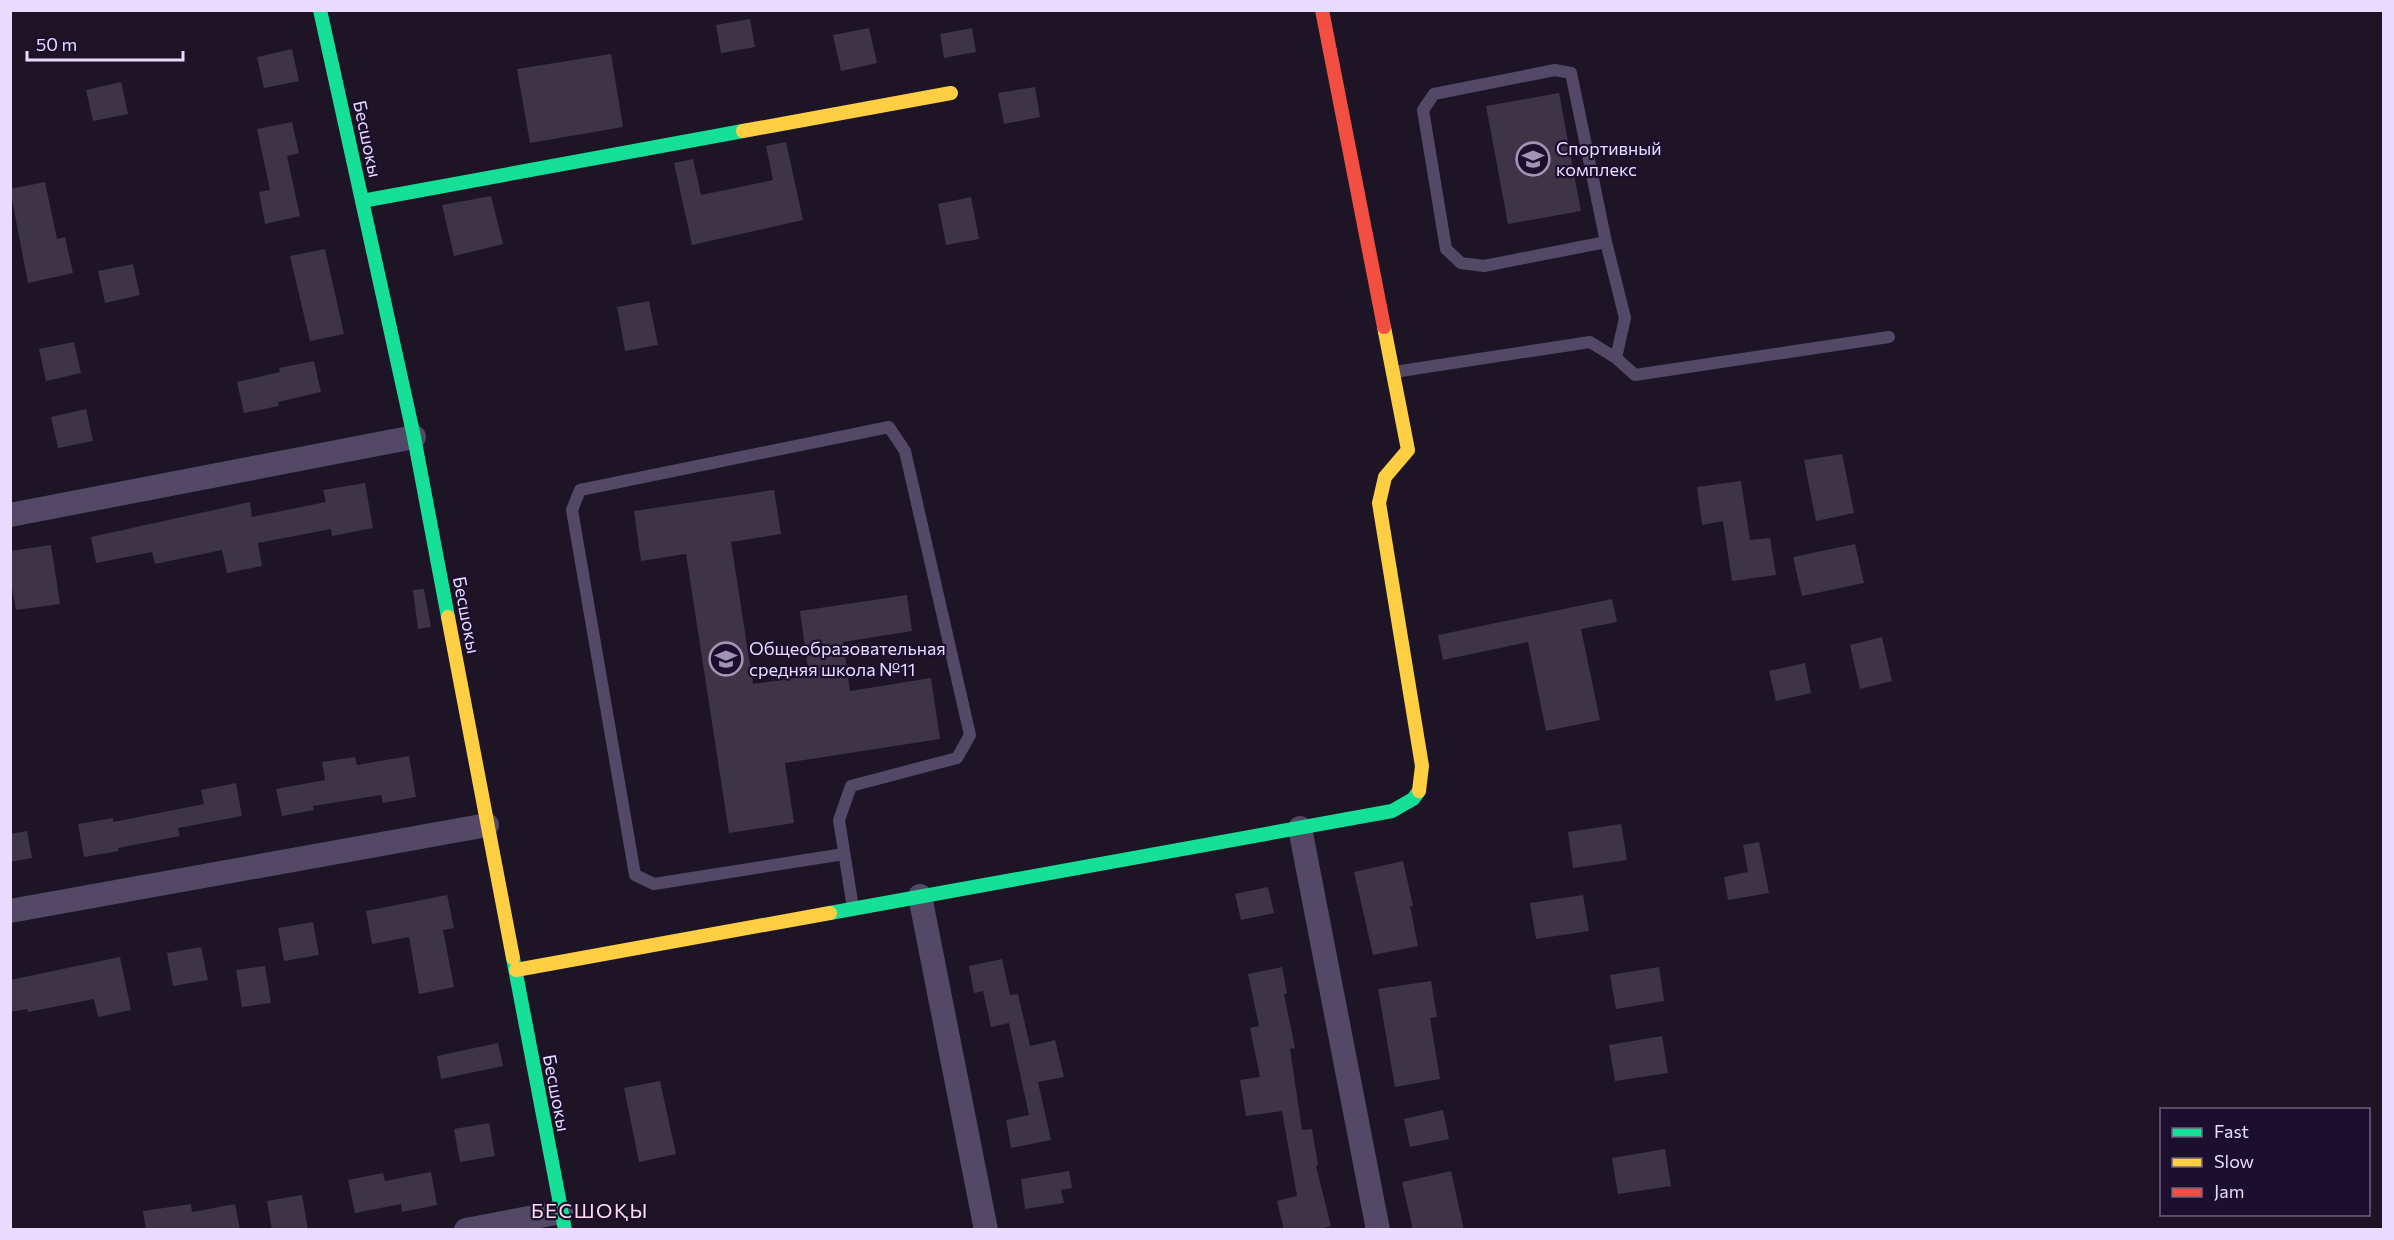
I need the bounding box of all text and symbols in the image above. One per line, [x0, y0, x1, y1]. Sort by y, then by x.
scale bar [27, 24, 183, 62]
text: 50 m [36, 33, 77, 55]
street label: Бесшокы [349, 98, 387, 179]
place label: Спортивный комплекс [1556, 137, 1662, 180]
school or university icon: Спортивный комплекс [1515, 141, 1551, 177]
street label: Бесшокы [449, 574, 485, 655]
place label: Общеобразовательная средняя школа №11 [749, 637, 946, 680]
school or university icon: Общеобразовательная средняя школа №11 [708, 641, 744, 677]
street label: Бесшокы [539, 1052, 575, 1133]
legend [2160, 1108, 2370, 1216]
text: Fast [2214, 1120, 2249, 1142]
text: Slow [2214, 1150, 2254, 1172]
text: Jam [2214, 1180, 2244, 1202]
district label: БЕСШОҚЫ [531, 1198, 649, 1222]

